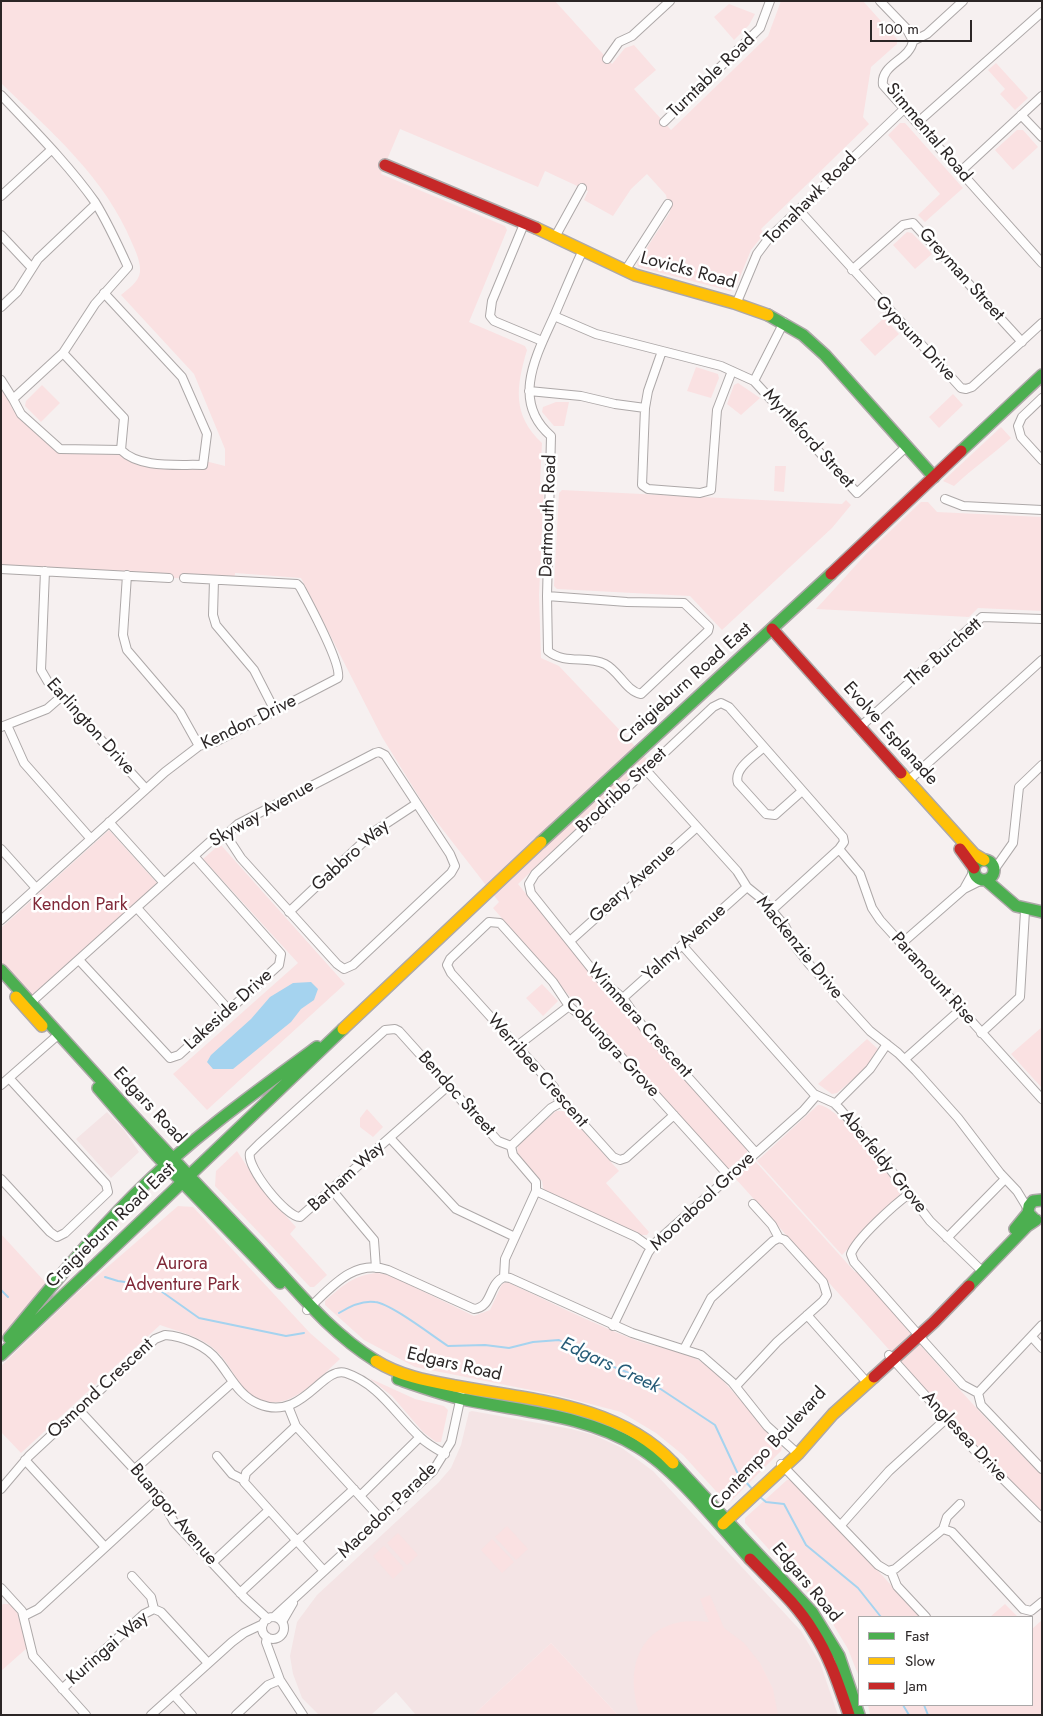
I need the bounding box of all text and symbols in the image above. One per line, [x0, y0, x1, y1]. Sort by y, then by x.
scale bar [873, 10, 976, 42]
text: 100 m [878, 18, 919, 40]
street label: Turntable Road [664, 29, 760, 123]
street label: Simmental Road [880, 79, 976, 187]
street label: Tomahawk Road [760, 148, 862, 250]
street label: Greyman Street [914, 224, 1008, 326]
street label: Lovicks Road [638, 248, 738, 294]
street label: Gypsum Drive [870, 292, 960, 386]
street label: Myrtleford Street [758, 385, 858, 493]
street label: Dartmouth Road [536, 454, 562, 578]
street label: The Burchett [901, 614, 987, 692]
street label: Craigieburn Road East [615, 619, 757, 749]
street label: Earlington Drive [41, 674, 139, 780]
street label: Evolve Esplanade [838, 678, 942, 790]
street label: Kendon Drive [198, 691, 300, 755]
street label: Brodribb Street [572, 744, 672, 838]
street label: Skyway Avenue [206, 775, 318, 853]
street label: Gabbro Way [308, 816, 394, 896]
street label: Geary Avenue [586, 840, 680, 928]
street label: Mackenzie Drive [751, 892, 847, 1004]
park label: Kendon Park [32, 895, 128, 917]
street label: Yalmy Avenue [639, 900, 731, 986]
street label: Paramount Rise [886, 928, 980, 1030]
street label: Wimmera Crescent [582, 959, 696, 1083]
street label: Lakeside Drive [181, 965, 277, 1055]
street label: Cobungra Grove [560, 994, 664, 1102]
street label: Werribee Crescent [482, 1010, 592, 1132]
street label: Bendoc Street [413, 1047, 499, 1141]
street label: Edgars Road [108, 1063, 190, 1149]
street label: Aberfeldy Grove [835, 1106, 931, 1218]
street label: Barham Way [304, 1137, 390, 1217]
street label: Moorabool Grove [646, 1148, 760, 1256]
street label: Craigieburn Road East [42, 1159, 180, 1293]
park label: Aurora Adventure Park [125, 1254, 239, 1296]
water label: Edgars Creek [557, 1333, 663, 1399]
street label: Osmond Crescent [44, 1334, 158, 1444]
street label: Edgars Road [404, 1344, 504, 1386]
street label: Contempo Boulevard [706, 1383, 832, 1515]
street label: Anglesea Drive [917, 1387, 1011, 1487]
street label: Macedon Parade [334, 1459, 442, 1563]
street label: Buangor Avenue [124, 1460, 222, 1570]
street label: Edgars Road [767, 1539, 845, 1627]
street label: Kuringai Way [63, 1608, 153, 1690]
legend [858, 1616, 1033, 1706]
text: Fast [905, 1625, 929, 1647]
text: Slow [905, 1650, 935, 1672]
text: Jam [905, 1675, 928, 1697]

